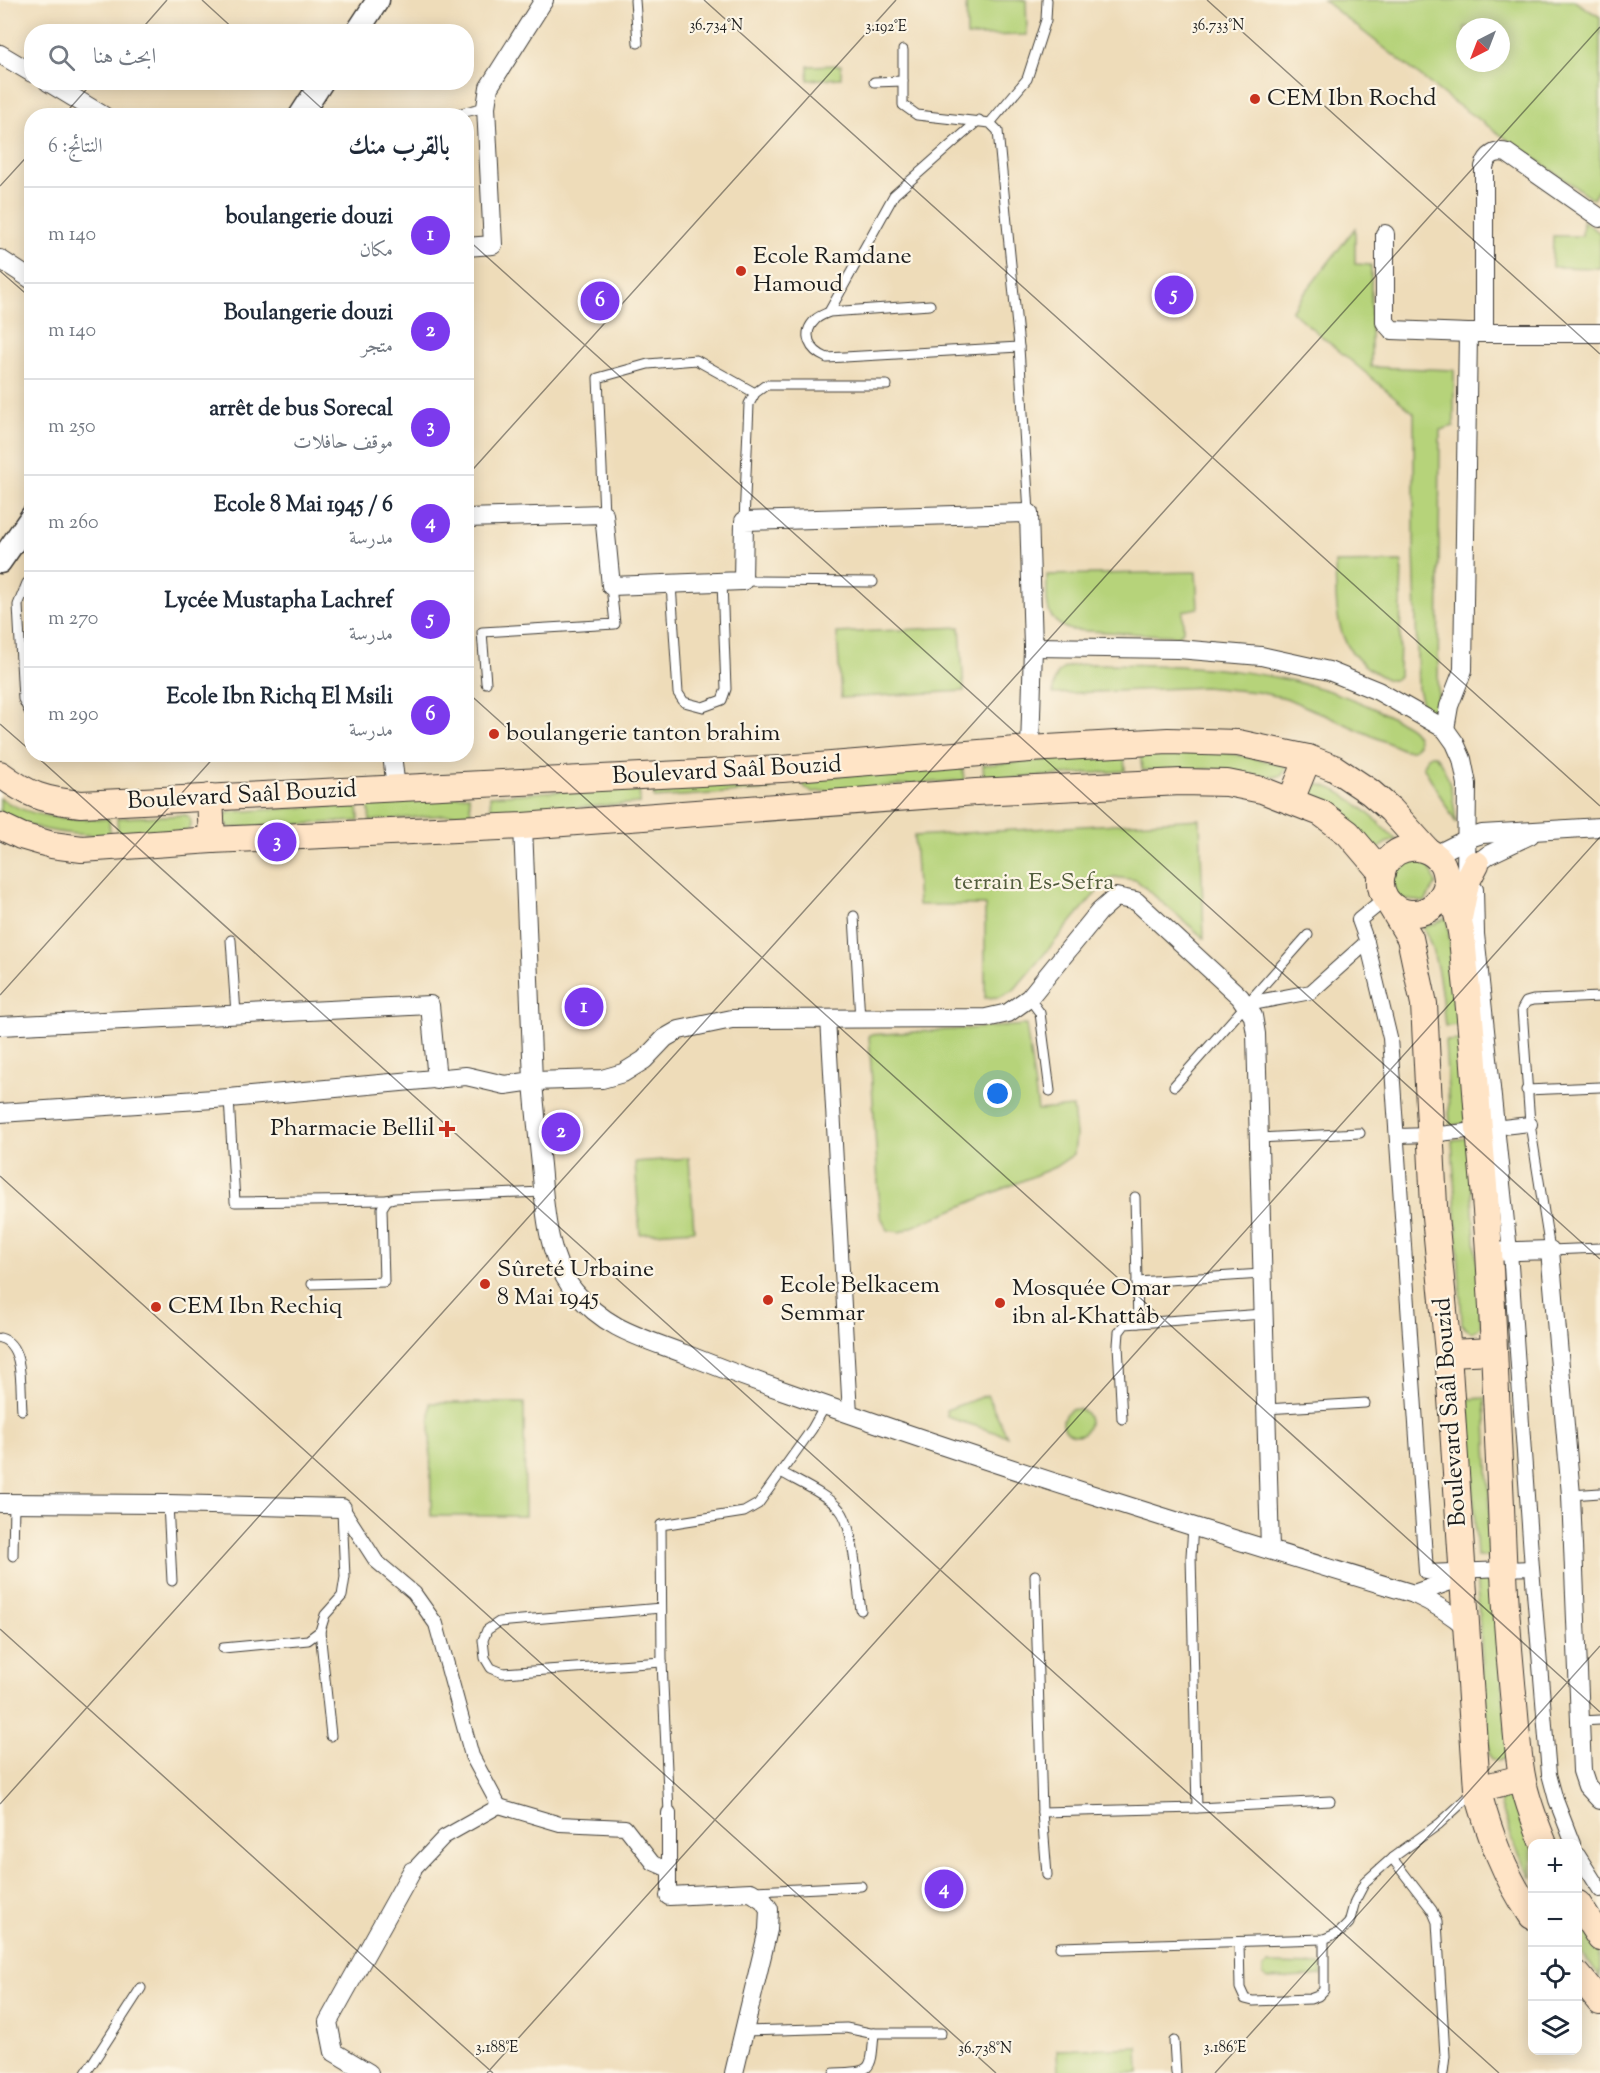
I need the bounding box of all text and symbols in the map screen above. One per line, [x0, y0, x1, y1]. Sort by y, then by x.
text: 36.734°N [689, 16, 743, 37]
text: 36.733°N [1192, 16, 1244, 37]
text: 3.192°E [865, 17, 907, 38]
north arrow [1456, 18, 1510, 72]
search box [24, 24, 474, 90]
icon: search [45, 41, 78, 74]
text: ابحث هنا [93, 42, 156, 74]
place label: CEM Ibn Rochd [1267, 82, 1437, 116]
marker: CEM Ibn Rochd [1248, 92, 1262, 106]
text: بالقرب منك [348, 129, 450, 166]
text: النتائج: 6 [48, 133, 103, 162]
text: boulangerie douzi [226, 202, 393, 234]
text: 140 m [48, 221, 96, 250]
text: 1 [427, 221, 434, 250]
text: مكان [359, 237, 393, 266]
place label: Ecole Ramdane Hamoud [753, 240, 912, 302]
marker: Ecole Ramdane Hamoud [734, 264, 748, 278]
pin: 5 [1154, 272, 1194, 318]
pin: 6 [580, 278, 620, 324]
text: Boulangerie douzi [224, 298, 393, 330]
text: 140 m [48, 317, 96, 346]
text: 2 [426, 317, 435, 346]
text: متجر [361, 333, 393, 362]
text: arrêt de bus Sorecal [209, 394, 393, 426]
text: 250 m [48, 413, 96, 442]
text: 3 [426, 413, 435, 442]
text: موقف حافلات [293, 429, 393, 458]
text: Ecole 8 Mai 1945 / 6 [214, 490, 393, 522]
text: 260 m [48, 509, 99, 538]
text: 4 [425, 509, 436, 538]
text: مدرسة [349, 525, 393, 554]
text: Lycée Mustapha Lachref [164, 586, 393, 618]
text: 270 m [48, 605, 98, 634]
text: 5 [427, 605, 434, 634]
text: مدرسة [349, 621, 393, 650]
text: Ecole Ibn Richq El Msili [167, 682, 393, 714]
text: 290 m [48, 701, 98, 730]
text: 6 [426, 701, 435, 730]
text: مدرسة [349, 717, 393, 746]
place label: boulangerie tanton brahim [506, 717, 780, 751]
marker: boulangerie tanton brahim [487, 727, 501, 741]
street label: Boulevard Saâl Bouzid [611, 748, 843, 794]
street label: Boulevard Saâl Bouzid [126, 773, 358, 819]
pin: 3 [258, 820, 296, 864]
park label: terrain Es-Sefra [954, 866, 1114, 900]
pin: 1 [564, 984, 604, 1030]
your location [983, 1079, 1012, 1108]
pin: 2 [542, 1110, 580, 1154]
place label: Pharmacie Bellil [270, 1112, 435, 1146]
marker: Pharmacie Bellil [440, 1122, 454, 1136]
place label: Sûreté Urbaine 8 Mai 1945 [497, 1253, 654, 1315]
place label: Ecole Belkacem Semmar [780, 1269, 940, 1331]
place label: Mosquée Omar ibn al-Khattâb [1012, 1272, 1171, 1334]
marker: Sûreté Urbaine 8 Mai 1945 [478, 1277, 492, 1291]
place label: CEM Ibn Rechiq [168, 1290, 343, 1324]
marker: Ecole Belkacem Semmar [761, 1293, 775, 1307]
marker: Mosquée Omar ibn al-Khattâb [993, 1296, 1007, 1310]
street label: Boulevard Saâl Bouzid [1426, 1296, 1476, 1528]
marker: CEM Ibn Rechiq [149, 1300, 163, 1314]
map controls [1528, 1839, 1582, 2055]
button: + [1528, 1839, 1582, 1893]
pin: 4 [924, 1866, 964, 1912]
button: − [1528, 1893, 1582, 1947]
button: locate [1528, 1947, 1582, 2001]
button: layers [1528, 2001, 1582, 2055]
text: 3.188°E [476, 2038, 518, 2059]
text: 3.186°E [1204, 2038, 1246, 2059]
text: 36.738°N [958, 2039, 1012, 2060]

